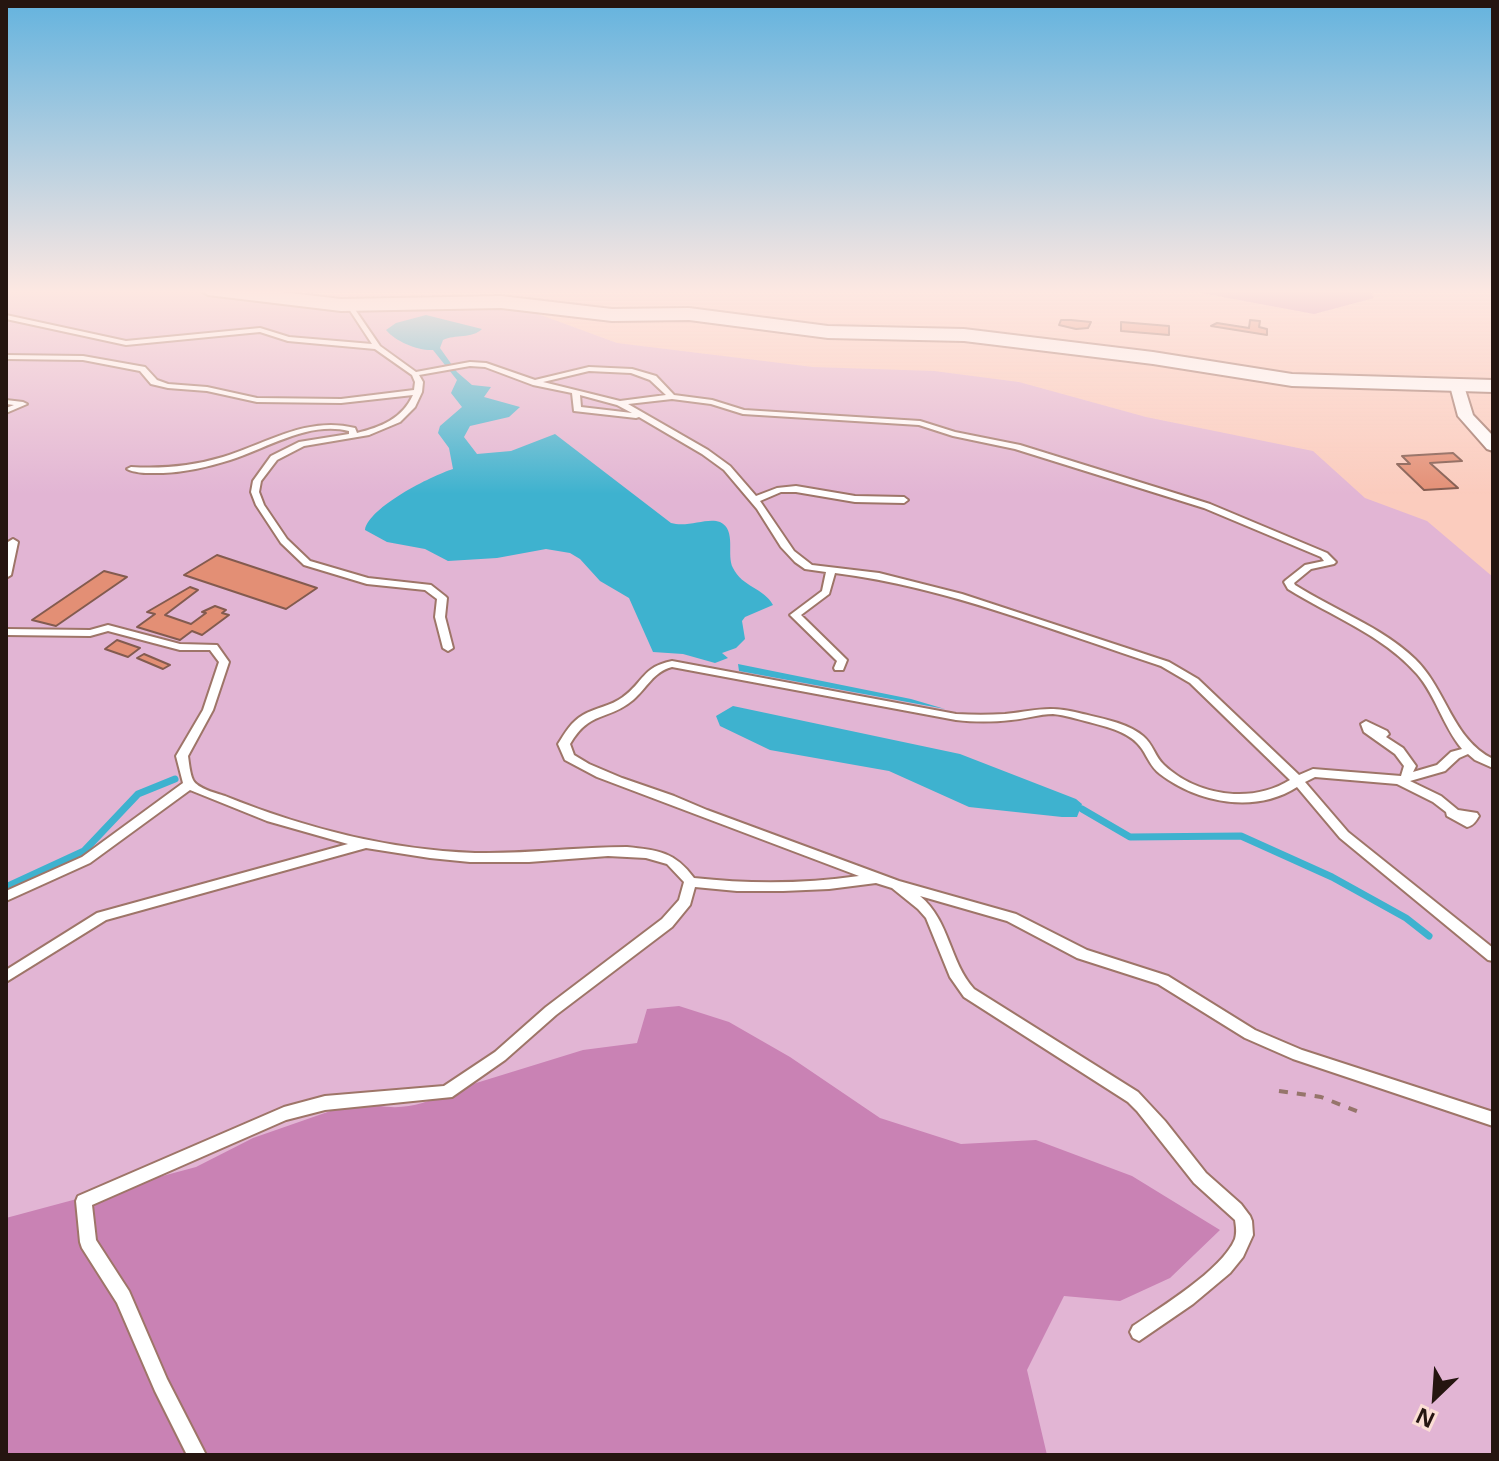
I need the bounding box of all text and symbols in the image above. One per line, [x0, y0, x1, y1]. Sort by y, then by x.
north arrow [1395, 1357, 1475, 1437]
text: N [1410, 1401, 1439, 1436]

